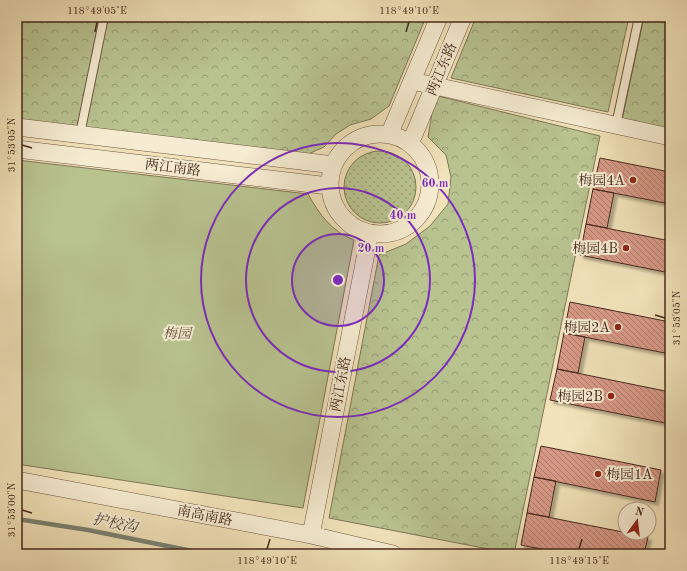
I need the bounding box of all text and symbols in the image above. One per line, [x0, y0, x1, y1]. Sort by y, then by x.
text: 118°49'05"E [67, 6, 127, 16]
text: 118°49'10"E [379, 6, 439, 16]
street label: 两江东路 [424, 40, 459, 98]
text: 31°53'05"N [7, 117, 17, 172]
street label: 两江南路 [144, 157, 202, 178]
place label: 梅园4A [578, 173, 625, 188]
marker: 梅园4A [628, 175, 638, 185]
text: 60 m [422, 178, 449, 190]
text: 40 m [390, 210, 417, 222]
place label: 梅园4B [572, 241, 618, 256]
text: 20 m [358, 243, 385, 255]
marker: 梅园4B [621, 243, 631, 253]
centre of rings [331, 273, 345, 287]
text: 31°53'05"N [672, 290, 682, 345]
place label: 梅园2A [563, 320, 610, 335]
marker: 梅园2A [613, 322, 623, 332]
park label: 梅园 [163, 326, 193, 341]
street label: 两江东路 [328, 355, 353, 413]
place label: 梅园2B [557, 389, 603, 404]
marker: 梅园2B [606, 391, 616, 401]
place label: 梅园1A [606, 467, 653, 482]
marker: 梅园1A [593, 469, 603, 479]
text: 31°53'00"N [7, 482, 17, 537]
north arrow [617, 501, 657, 541]
street label: 南高南路 [176, 503, 234, 528]
text: N [634, 506, 645, 519]
water label: 护校沟 [91, 511, 141, 537]
text: 118°49'10"E [237, 556, 297, 566]
text: 118°49'15"E [549, 556, 609, 566]

